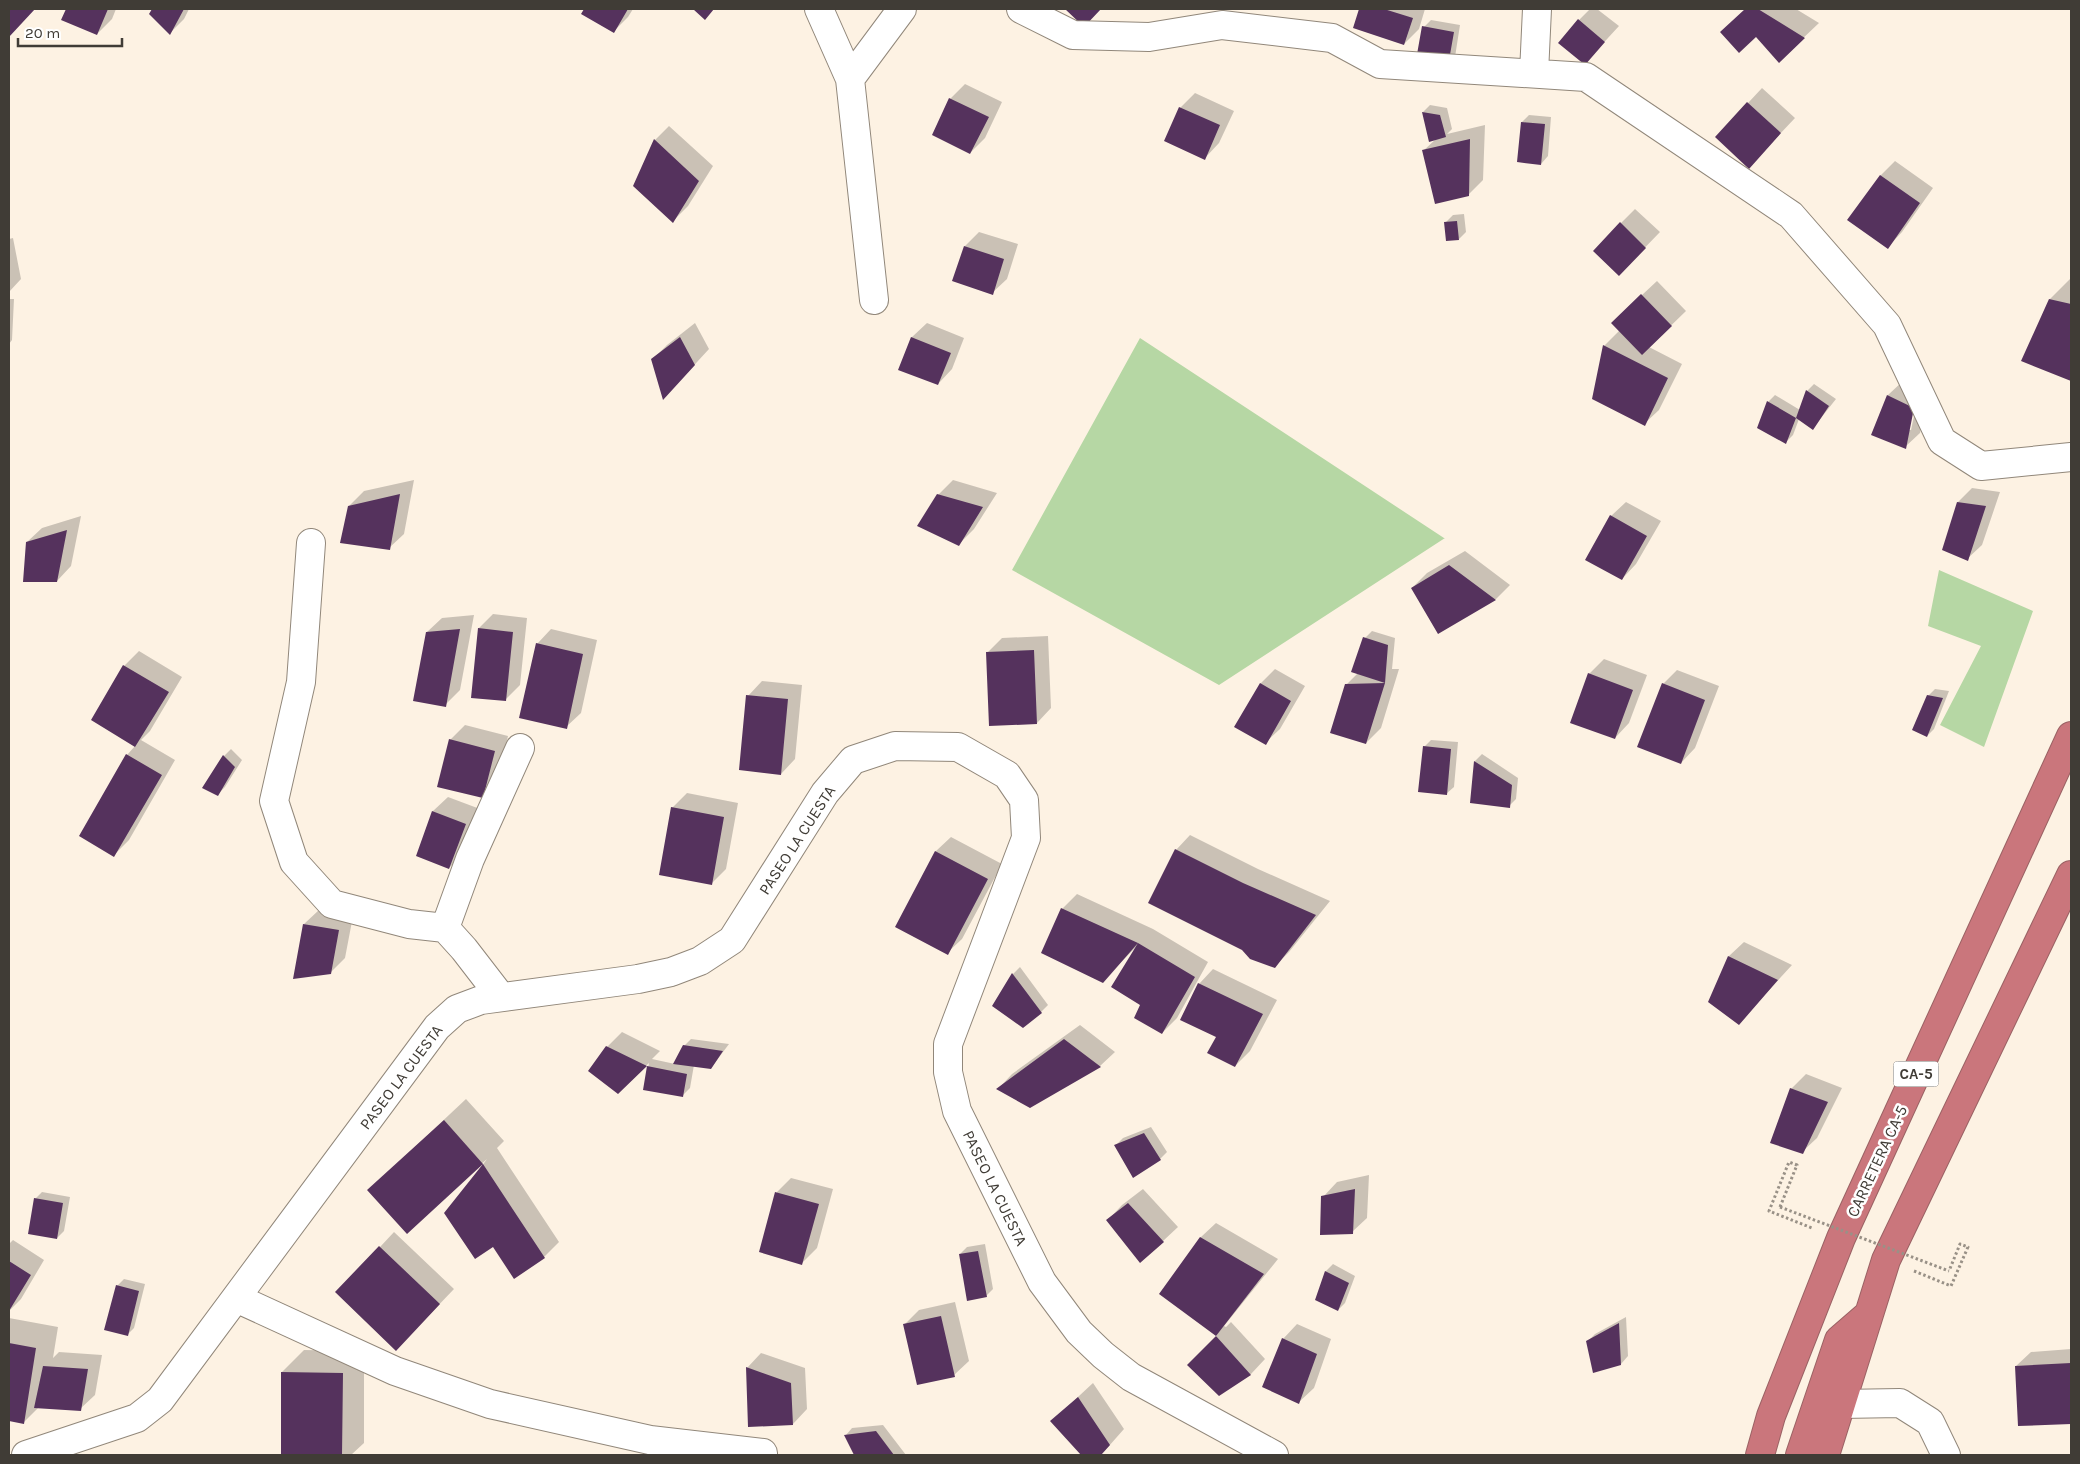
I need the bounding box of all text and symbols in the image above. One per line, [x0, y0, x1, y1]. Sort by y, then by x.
scale bar [18, 15, 121, 47]
text: 20 m [25, 24, 60, 42]
street label: PASEO LA CUESTA [755, 782, 839, 898]
street label: PASEO LA CUESTA [355, 1021, 447, 1133]
road number: CA-5 [1894, 1062, 1938, 1086]
street label: CARRETERA CA-5 [1843, 1102, 1911, 1220]
street label: PASEO LA CUESTA [959, 1127, 1031, 1249]

